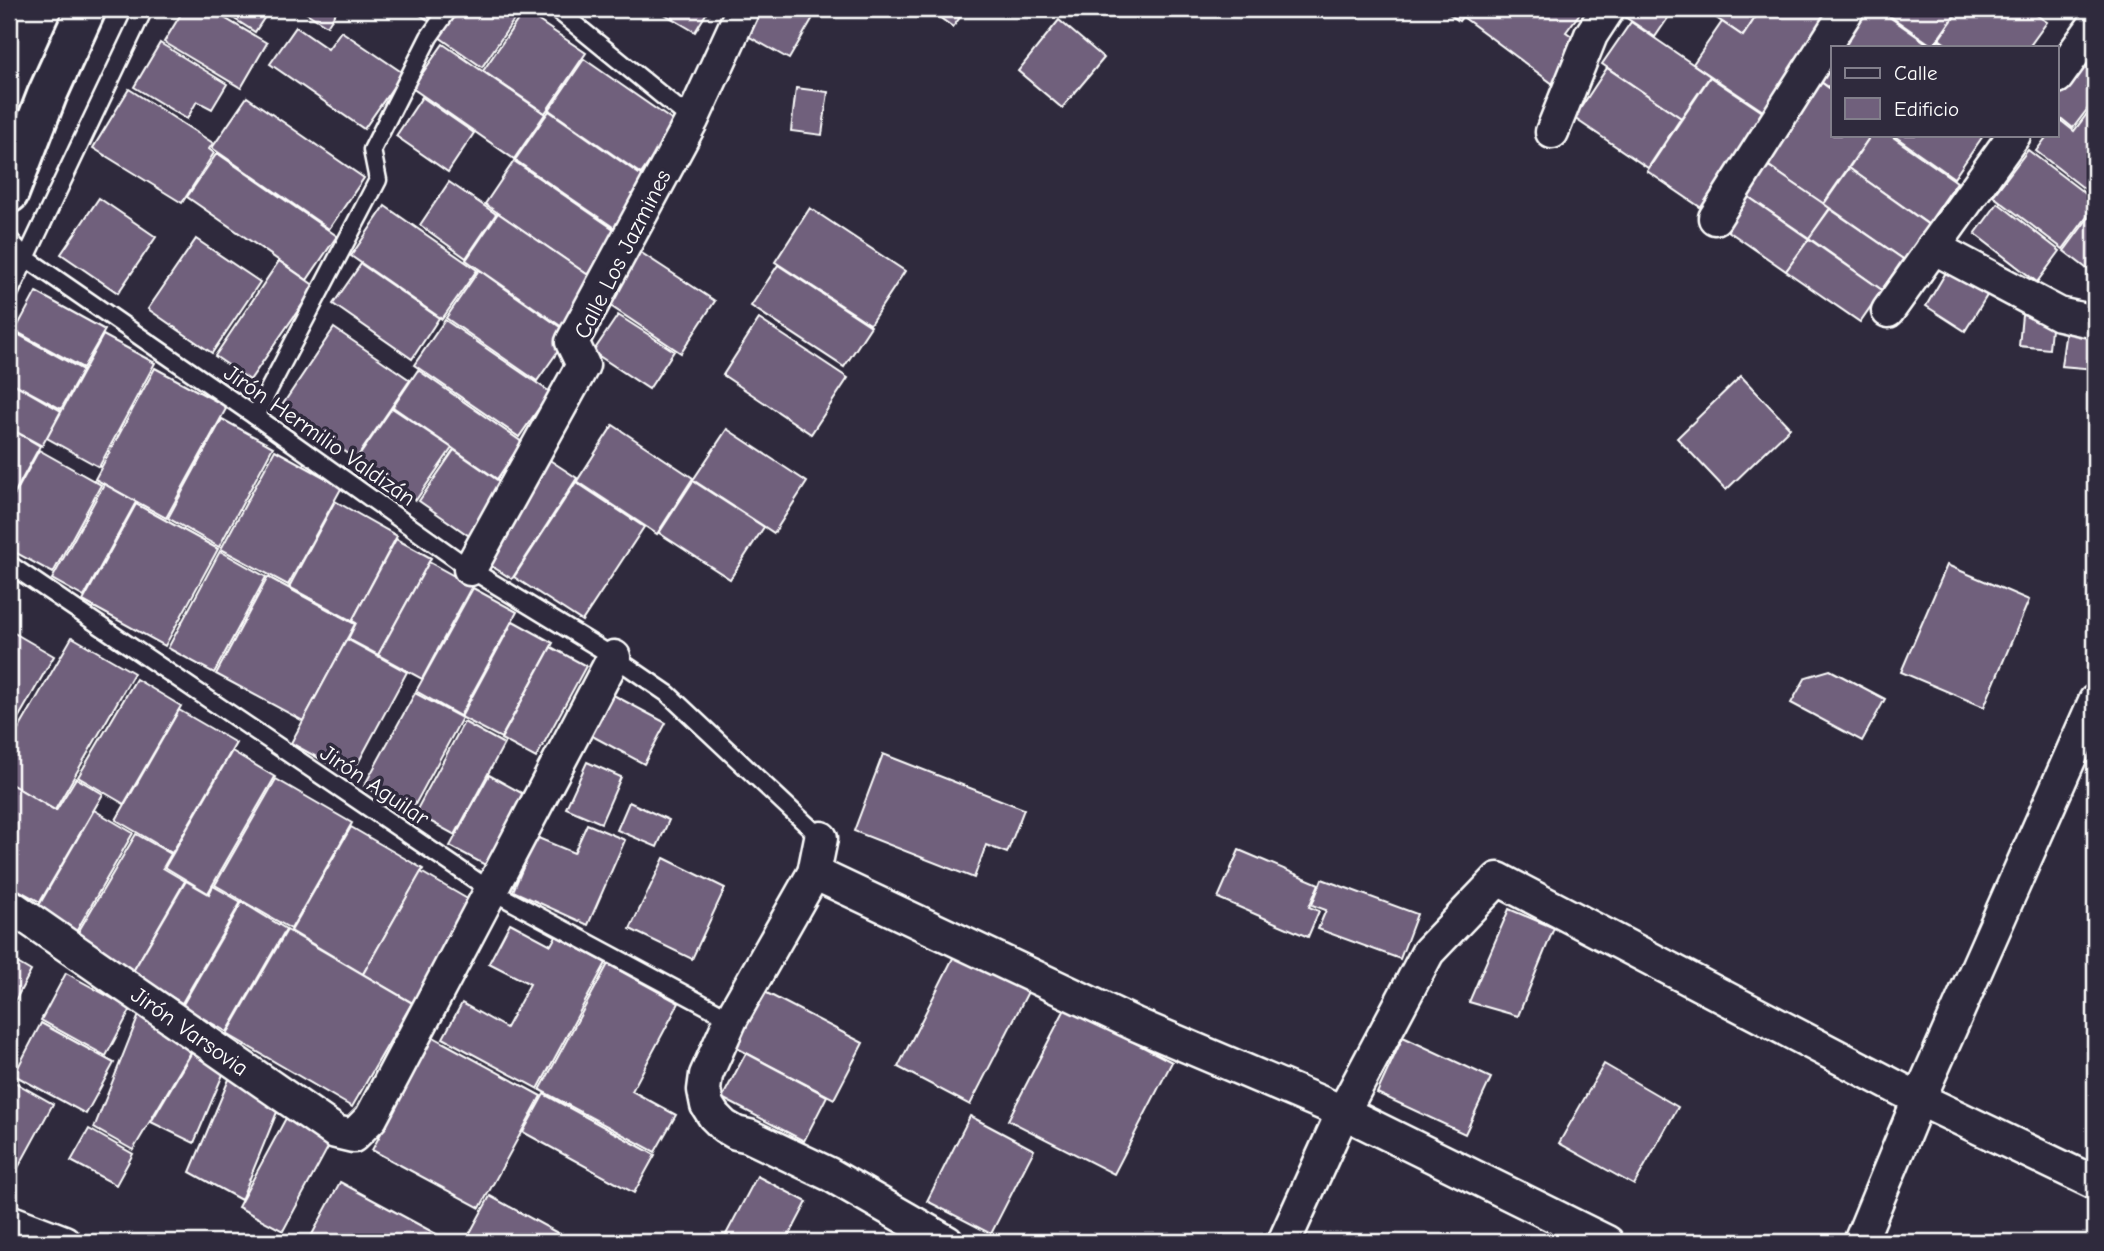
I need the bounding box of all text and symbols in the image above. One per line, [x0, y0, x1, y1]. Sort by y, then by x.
legend [1831, 46, 2058, 136]
text: Calle [1894, 61, 1937, 85]
text: Edificio [1894, 97, 1959, 121]
street label: Calle Los Jazmines [568, 165, 677, 343]
street label: Jirón Hermilio Valdizán [219, 359, 421, 512]
street label: Jirón Aguilar [315, 739, 435, 832]
street label: Jirón Varsovia [126, 981, 254, 1082]

